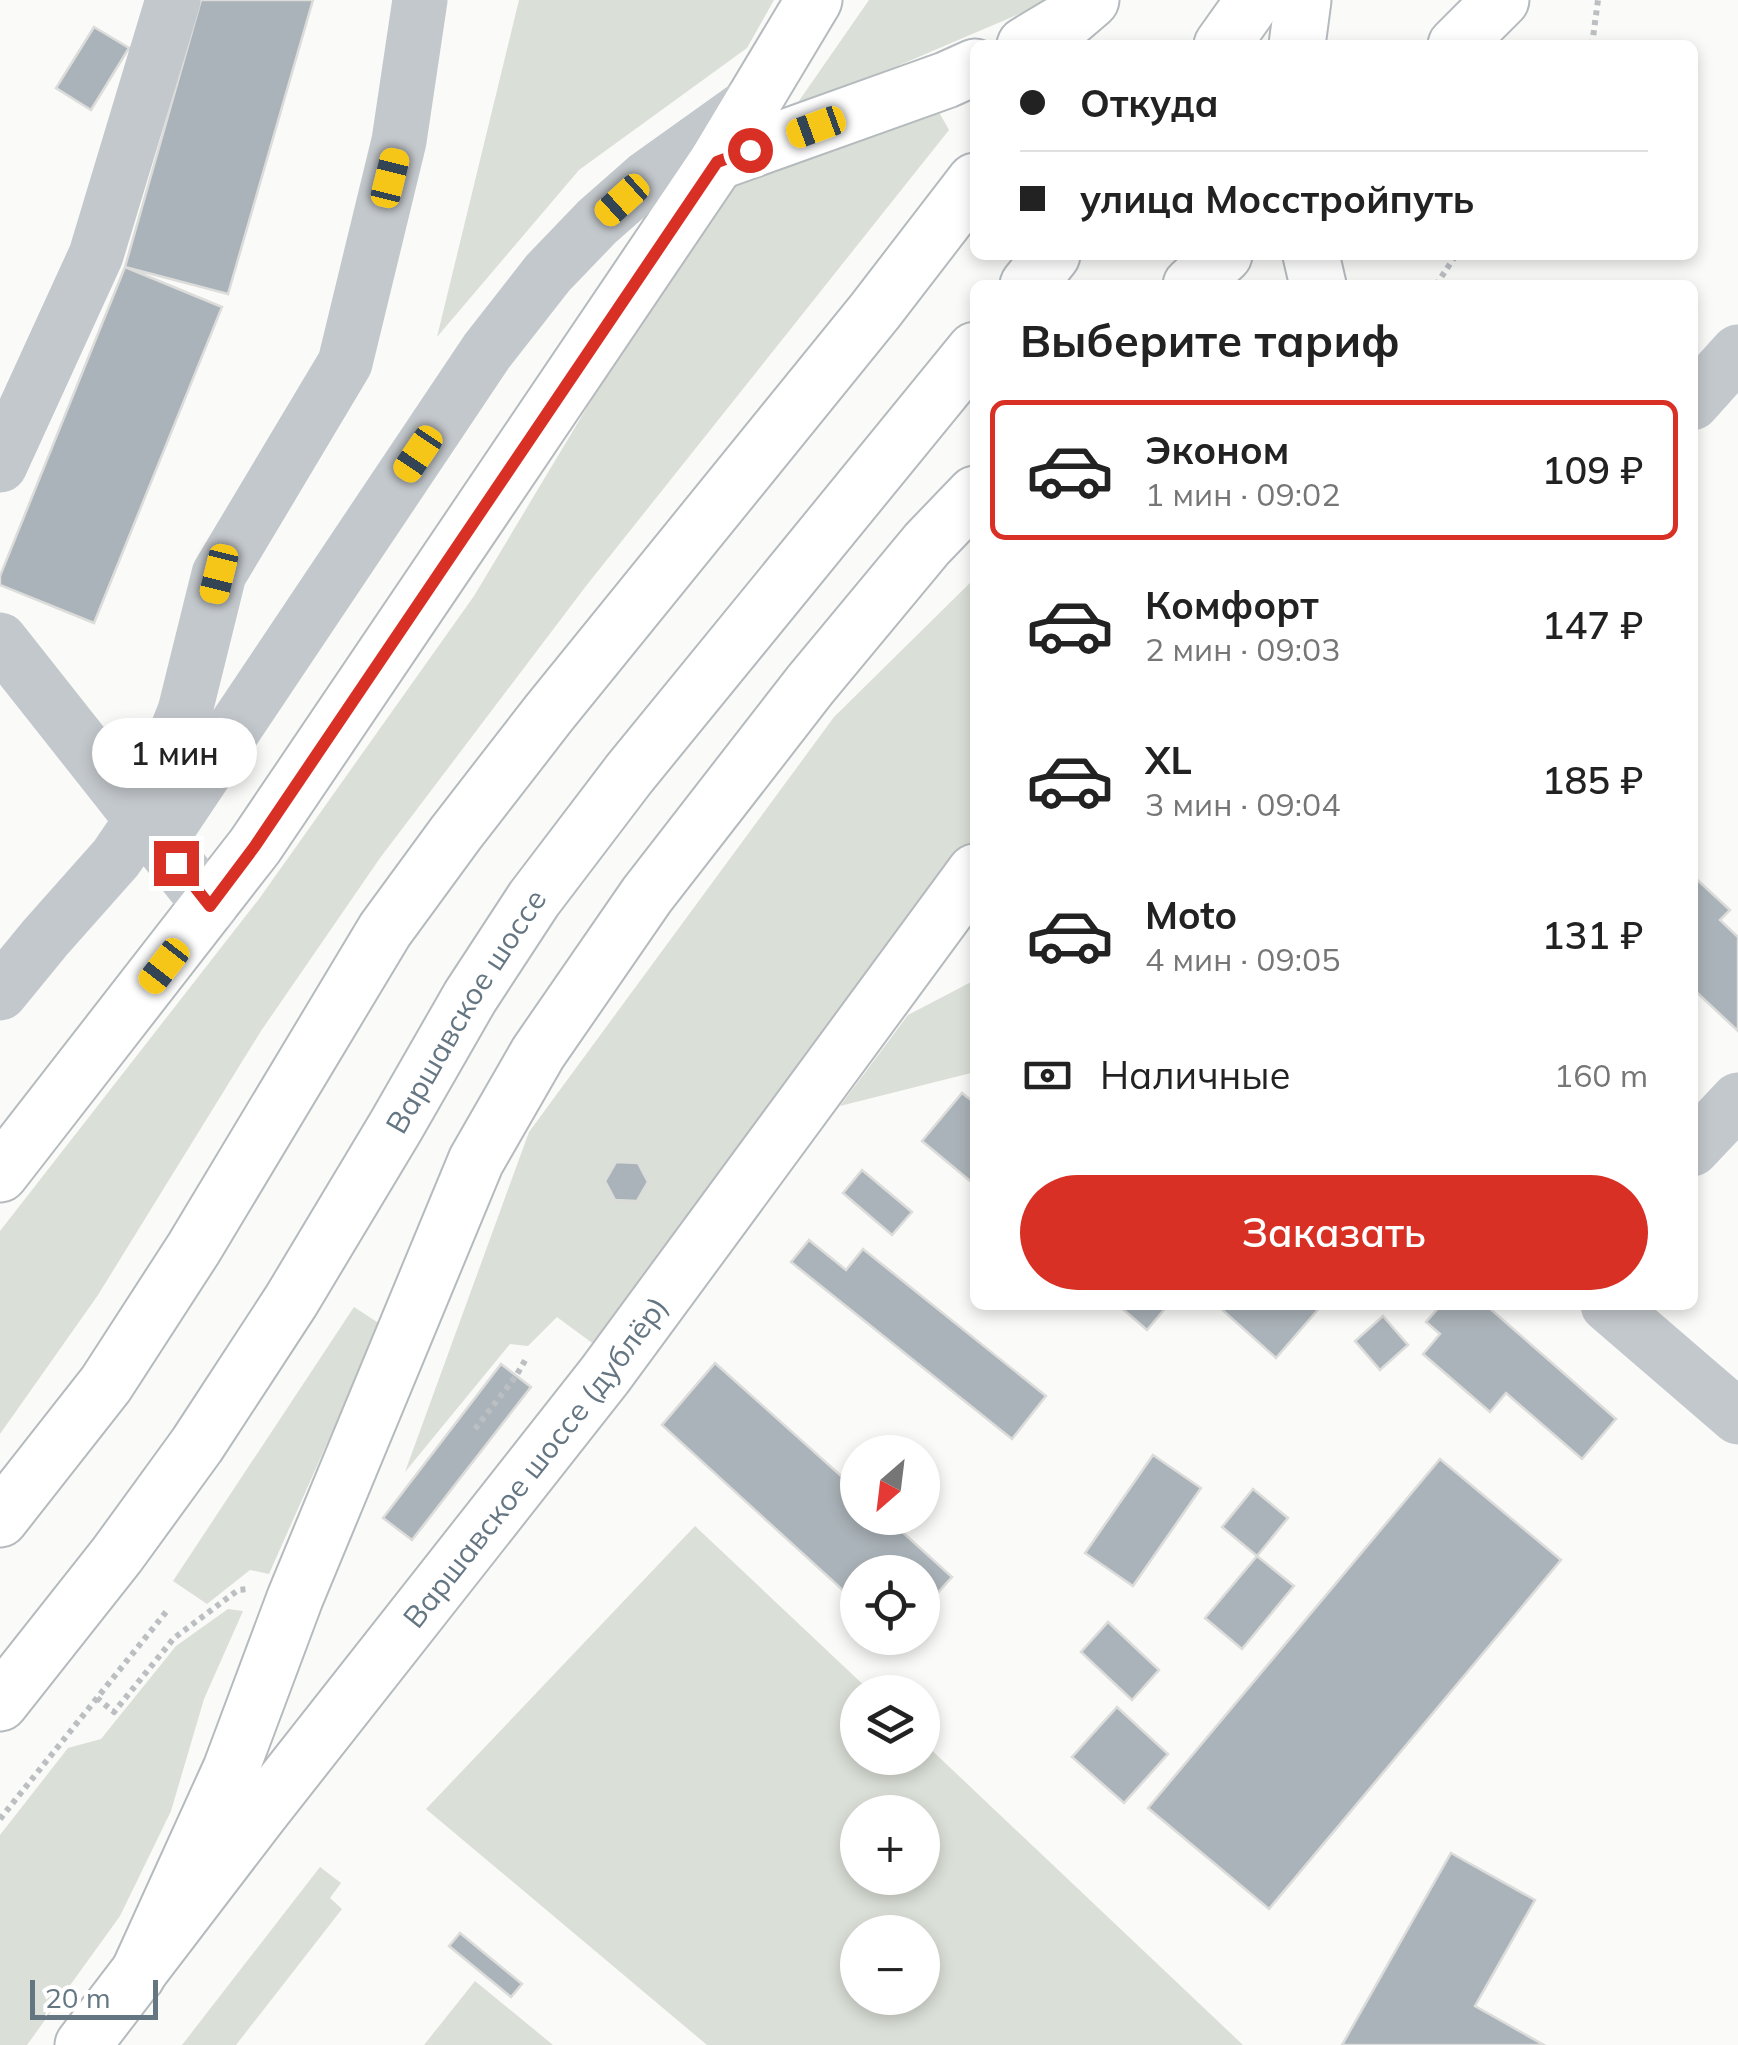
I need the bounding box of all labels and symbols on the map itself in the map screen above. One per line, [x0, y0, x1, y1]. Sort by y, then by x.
car [783, 103, 849, 151]
route start [728, 128, 773, 173]
car [368, 145, 412, 211]
car [590, 169, 654, 231]
car [389, 421, 447, 487]
car [197, 541, 241, 607]
callout: 1 мин [94, 718, 258, 788]
route end [154, 841, 199, 886]
street label: Варшавское шоссе [377, 882, 554, 1140]
car [134, 933, 194, 999]
street label: Варшавское шоссе (дублёр) [395, 1288, 676, 1635]
north arrow [840, 1435, 940, 1535]
scale bar [30, 1975, 158, 2020]

